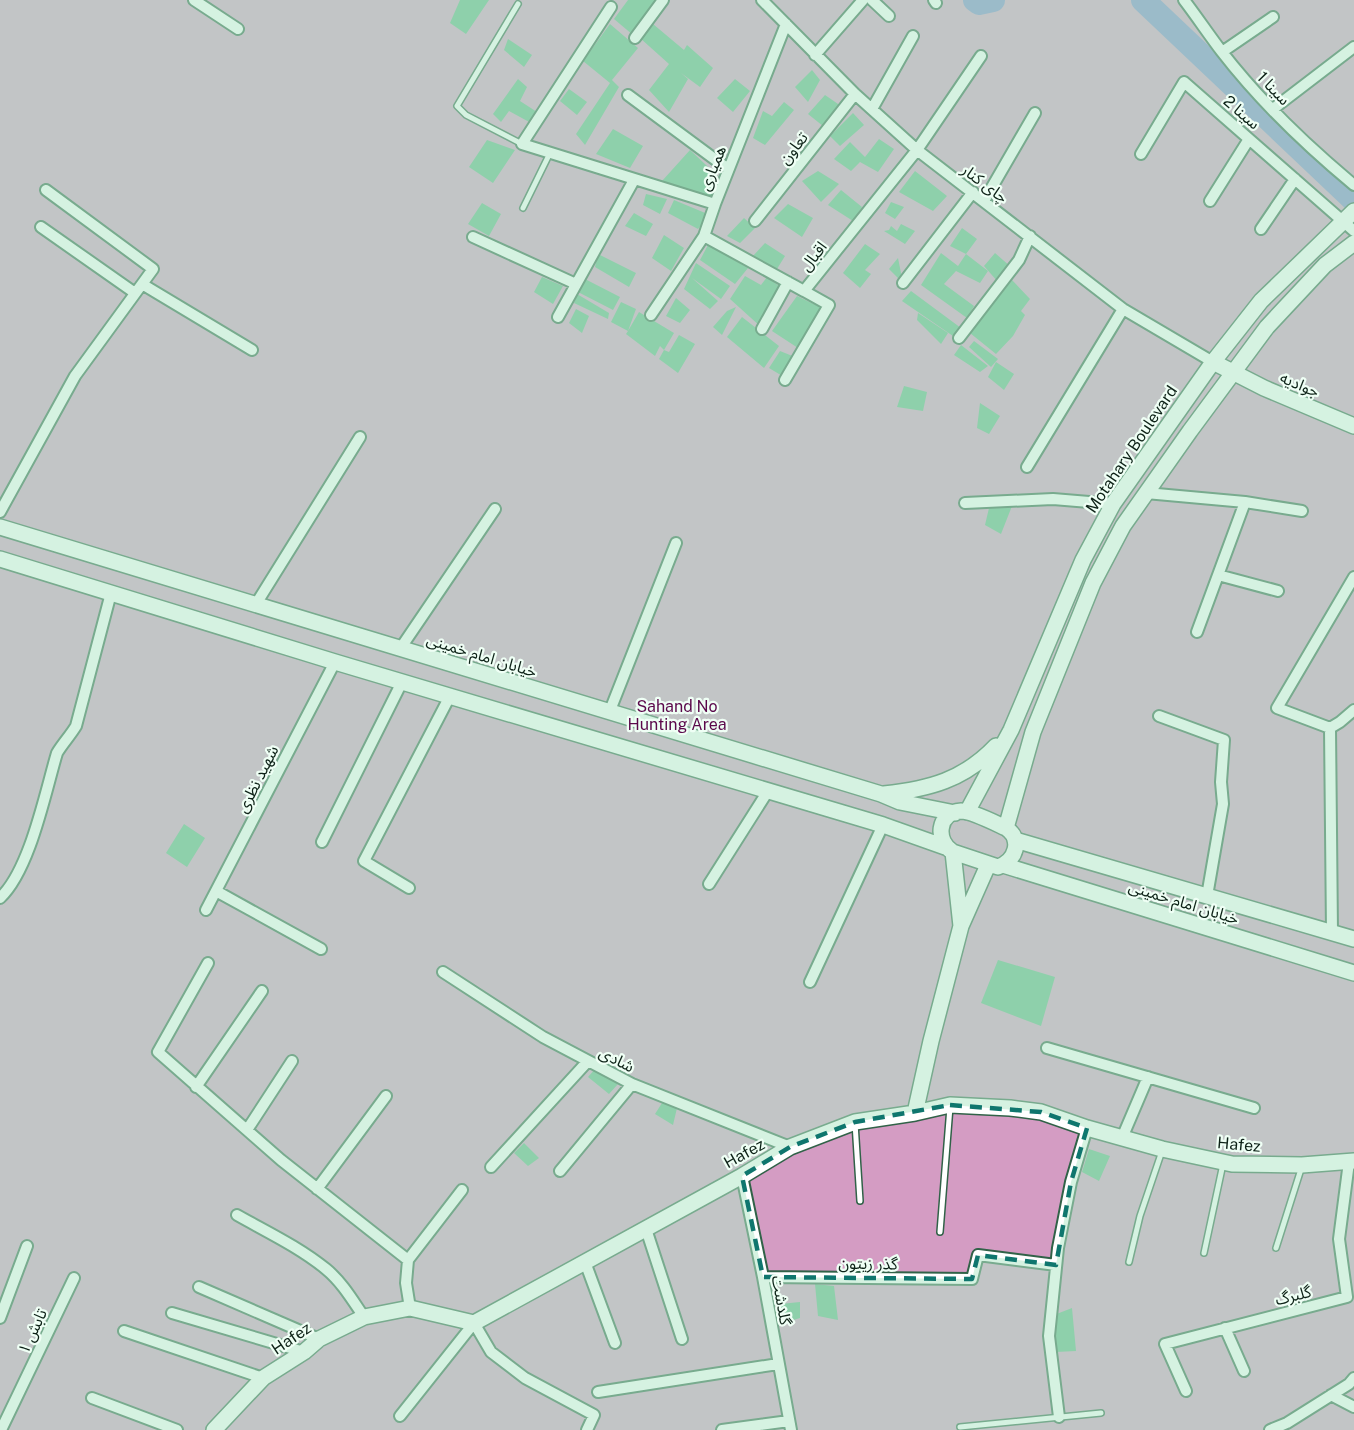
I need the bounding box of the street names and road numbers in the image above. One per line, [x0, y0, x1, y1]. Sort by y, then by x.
street label: سینا 1 [1253, 68, 1294, 109]
street label: سینا 2 [1220, 91, 1264, 133]
street label: تعاون [775, 128, 812, 168]
street label: همیاری [695, 143, 730, 194]
street label: چای کنار [956, 159, 1011, 208]
street label: اقبال [796, 238, 832, 275]
street label: جوادیه [1277, 368, 1322, 401]
street label: Motahary Boulevard [1082, 382, 1181, 517]
street label: خیابان امام خمینی [424, 630, 539, 684]
street label: شهید نظری [232, 742, 283, 816]
street label: خیابان امام خمینی [1126, 877, 1241, 931]
street label: شادی [596, 1043, 638, 1076]
street label: Hafez [1216, 1133, 1262, 1156]
street label: Hafez [721, 1134, 768, 1172]
street label: گذر زیتون [838, 1253, 898, 1274]
street label: گلدشت [768, 1274, 795, 1327]
street label: گلبرگ [1273, 1282, 1314, 1309]
street label: تابش ۱ [14, 1306, 51, 1357]
street label: Hafez [268, 1318, 315, 1358]

